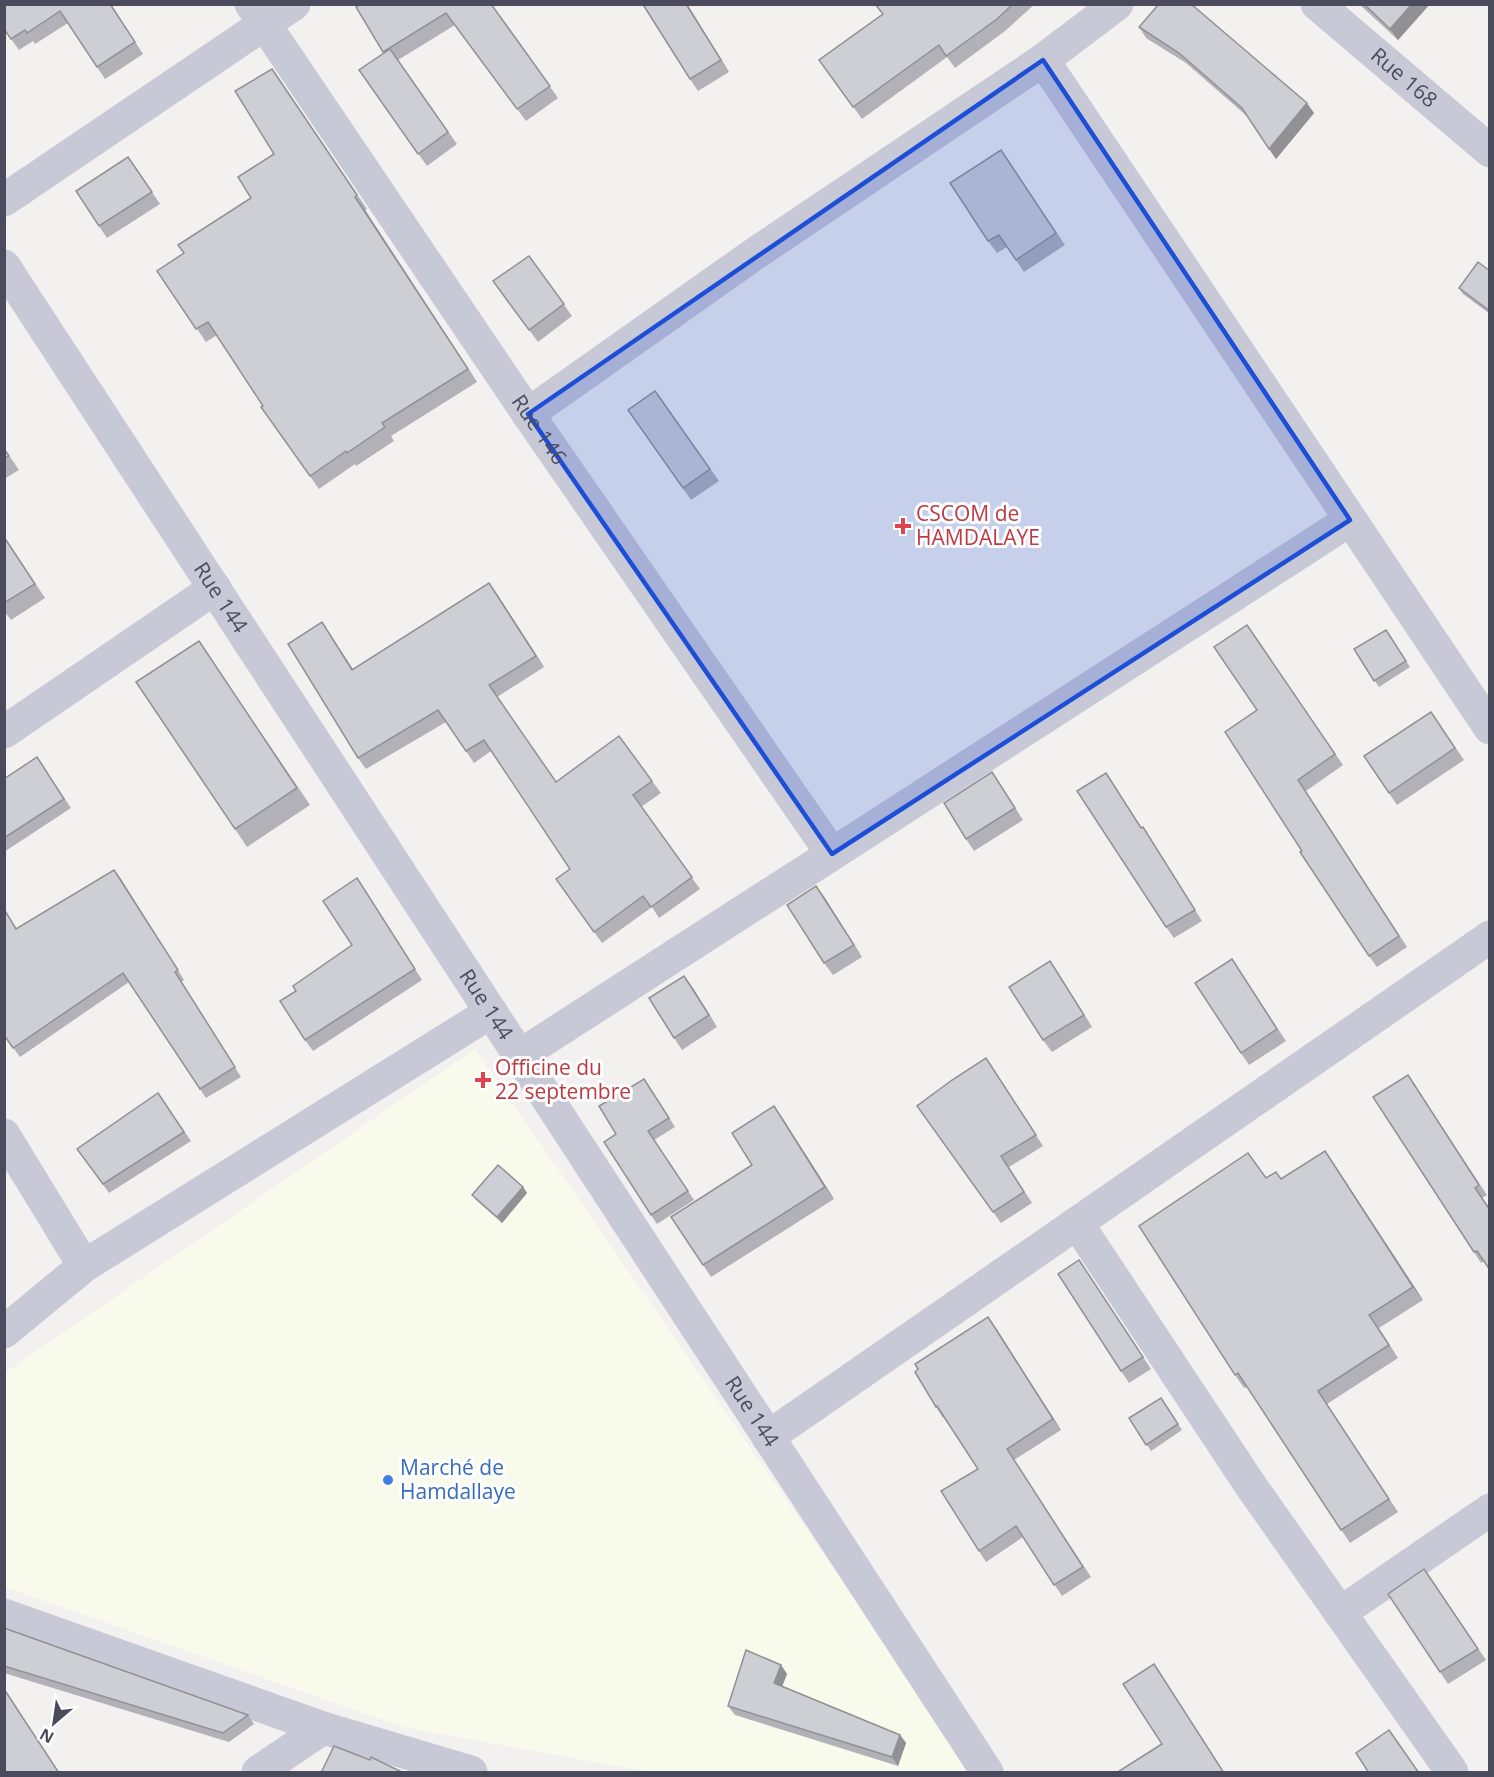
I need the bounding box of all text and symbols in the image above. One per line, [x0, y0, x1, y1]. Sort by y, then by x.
street label: Rue 168 [1365, 41, 1444, 113]
street label: Rue 146 [506, 389, 574, 470]
place label: CSCOM de HAMDALAYE [916, 499, 1040, 551]
marker: CSCOM de HAMDALAYE [894, 517, 912, 535]
street label: Rue 144 [188, 556, 255, 638]
street label: Rue 144 [454, 963, 520, 1045]
place label: Officine du 22 septembre [495, 1053, 631, 1105]
marker: Officine du 22 septembre [476, 1073, 490, 1087]
street label: Rue 144 [719, 1370, 786, 1452]
place label: Marché de Hamdallaye [400, 1453, 516, 1505]
marker: Marché de Hamdallaye [381, 1473, 395, 1487]
north arrow [24, 1693, 84, 1753]
text: N [36, 1723, 58, 1749]

